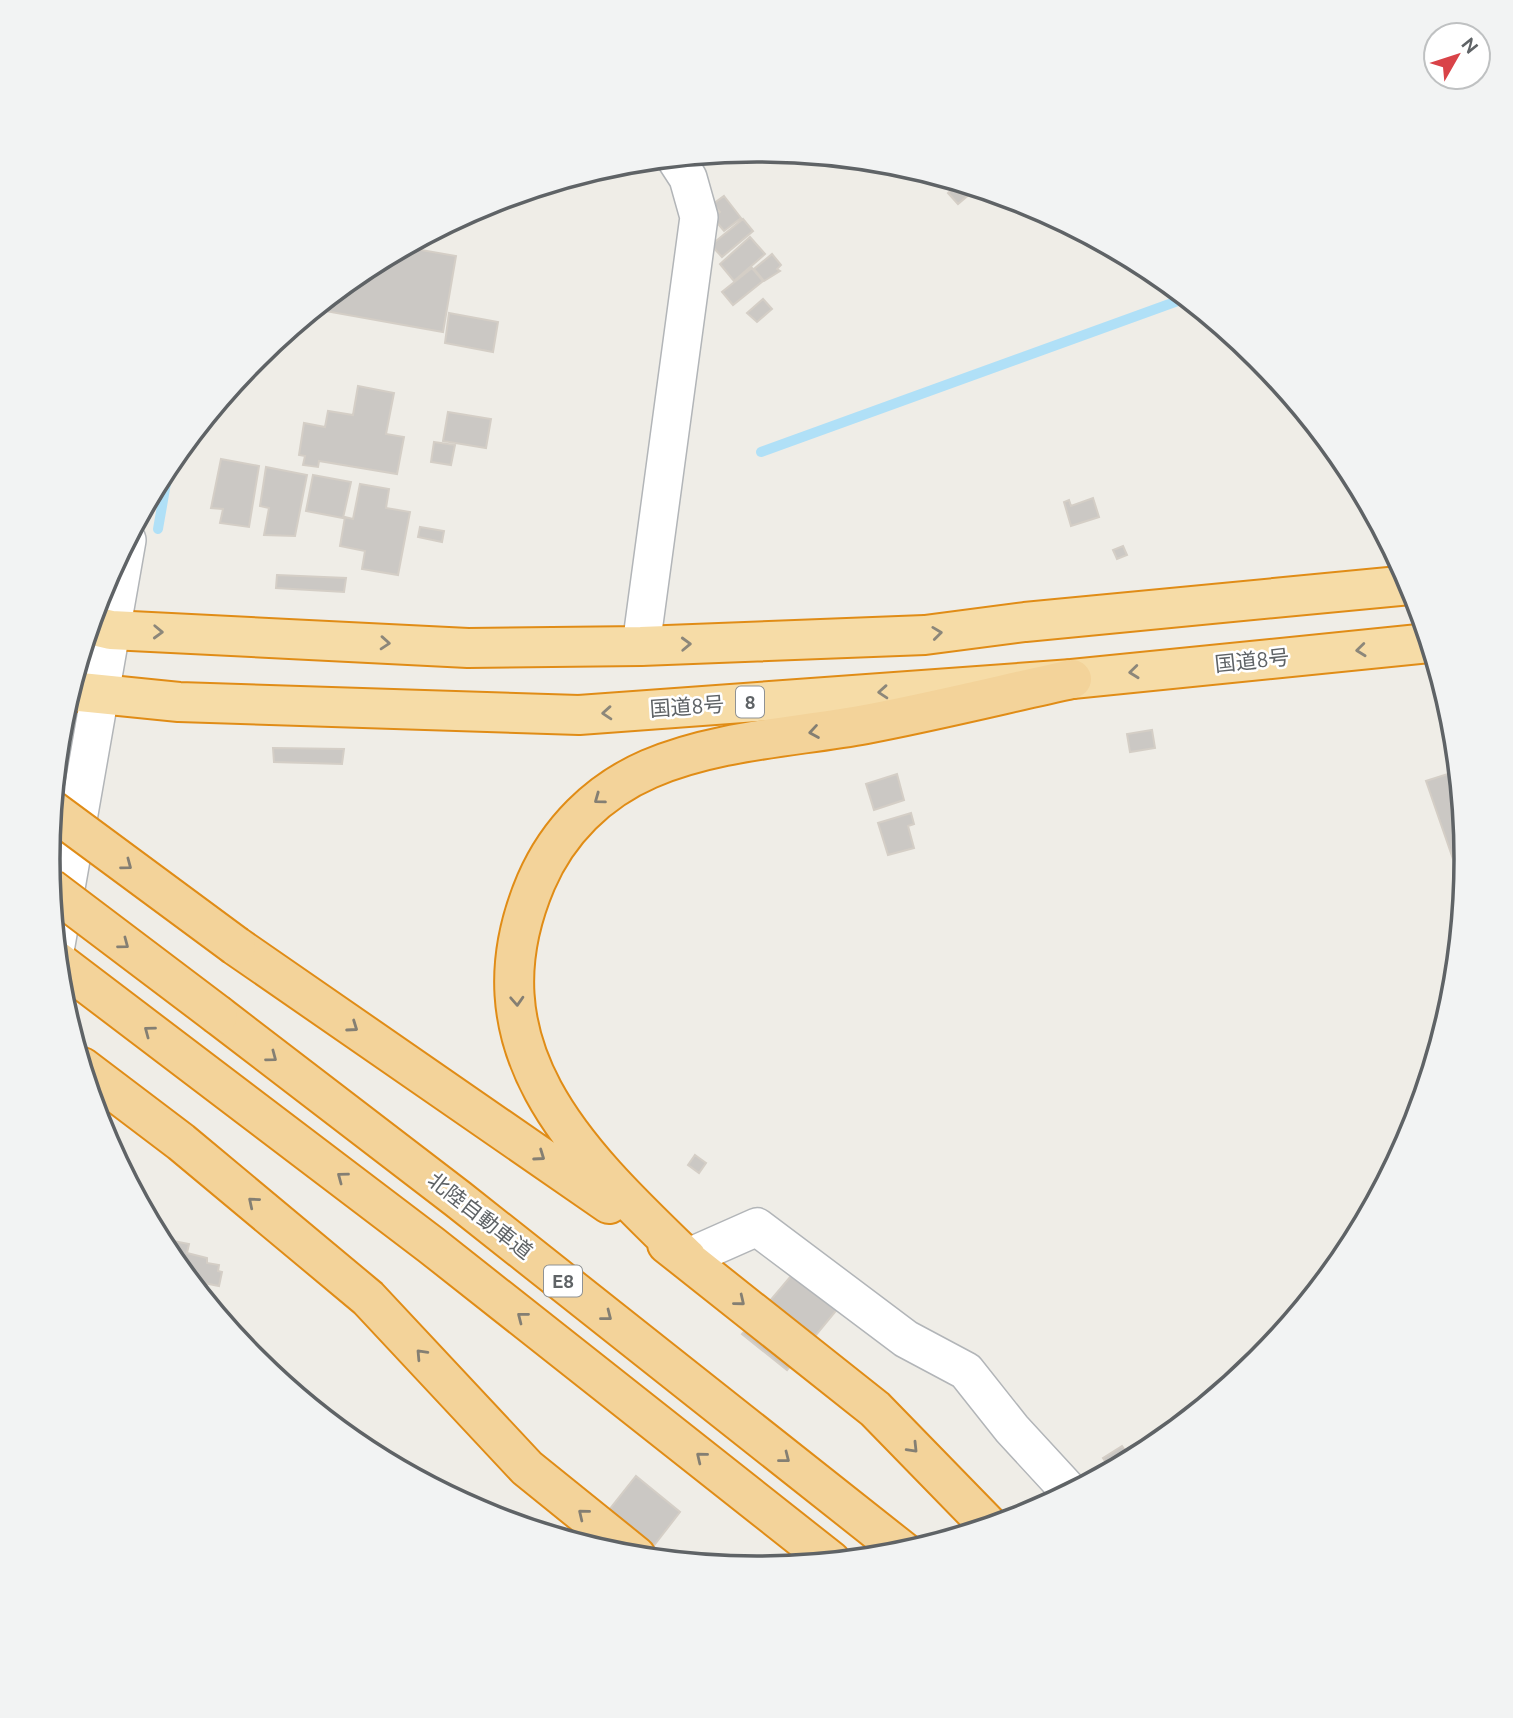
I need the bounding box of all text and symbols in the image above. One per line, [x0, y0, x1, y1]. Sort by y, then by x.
north arrow [1422, 21, 1492, 91]
text: N [1457, 33, 1483, 58]
one-way arrow [152, 624, 163, 639]
one-way arrow [931, 625, 943, 640]
one-way arrow [380, 635, 391, 650]
one-way arrow [680, 637, 691, 652]
one-way arrow [1355, 642, 1366, 657]
street label: 国道8号 [1213, 644, 1290, 676]
one-way arrow [1128, 665, 1140, 680]
one-way arrow [877, 685, 888, 700]
road number: 8 [736, 687, 764, 718]
street label: 国道8号 [649, 691, 725, 721]
one-way arrow [602, 705, 613, 720]
one-way arrow [808, 724, 819, 739]
one-way arrow [594, 791, 607, 803]
one-way arrow [119, 857, 131, 869]
one-way arrow [116, 936, 129, 949]
one-way arrow [509, 996, 524, 1007]
one-way arrow [345, 1019, 358, 1031]
one-way arrow [145, 1026, 157, 1039]
one-way arrow [265, 1048, 277, 1061]
one-way arrow [532, 1148, 545, 1160]
street label: 北陸自動車道 [424, 1167, 538, 1263]
one-way arrow [337, 1173, 350, 1186]
one-way arrow [248, 1198, 261, 1210]
road number: E8 [544, 1266, 582, 1296]
one-way arrow [731, 1293, 744, 1305]
one-way arrow [599, 1308, 612, 1321]
one-way arrow [517, 1312, 530, 1325]
one-way arrow [417, 1349, 429, 1362]
one-way arrow [904, 1440, 917, 1453]
one-way arrow [778, 1449, 790, 1462]
one-way arrow [696, 1453, 708, 1466]
one-way arrow [578, 1509, 590, 1522]

